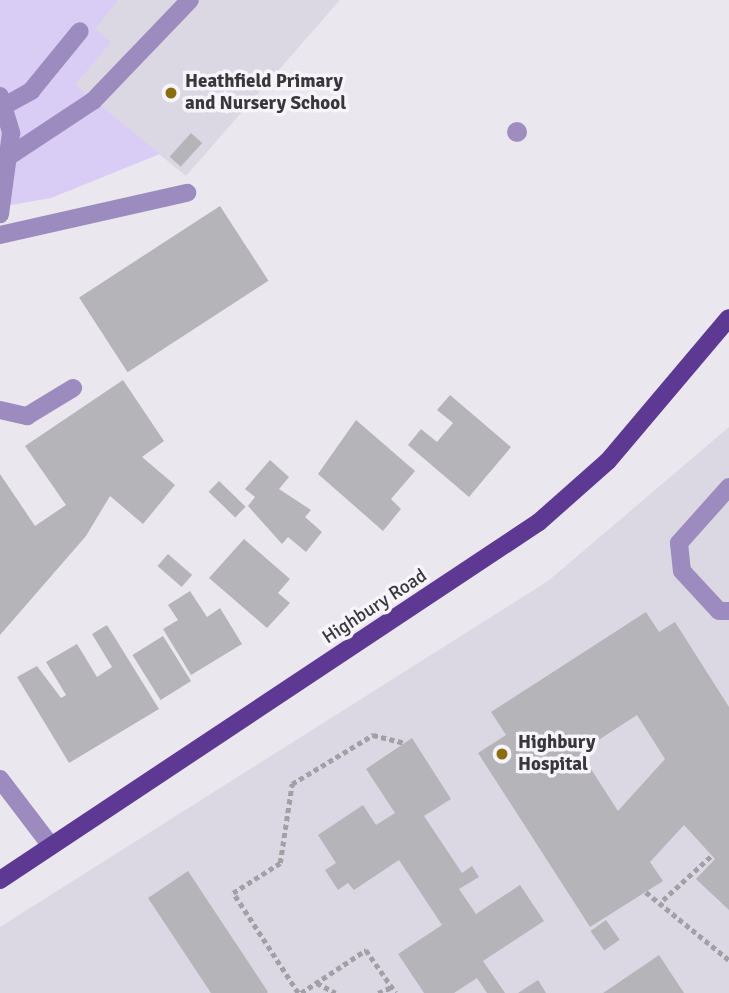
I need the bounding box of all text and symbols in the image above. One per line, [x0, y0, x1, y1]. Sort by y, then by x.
place label: Heathfield Primary and Nursery School [185, 71, 346, 115]
marker: Heathfield Primary and Nursery School [163, 85, 179, 101]
street label: Highbury Road [318, 565, 432, 649]
place label: Highbury Hospital [518, 732, 595, 776]
marker: Highbury Hospital [492, 744, 512, 764]

